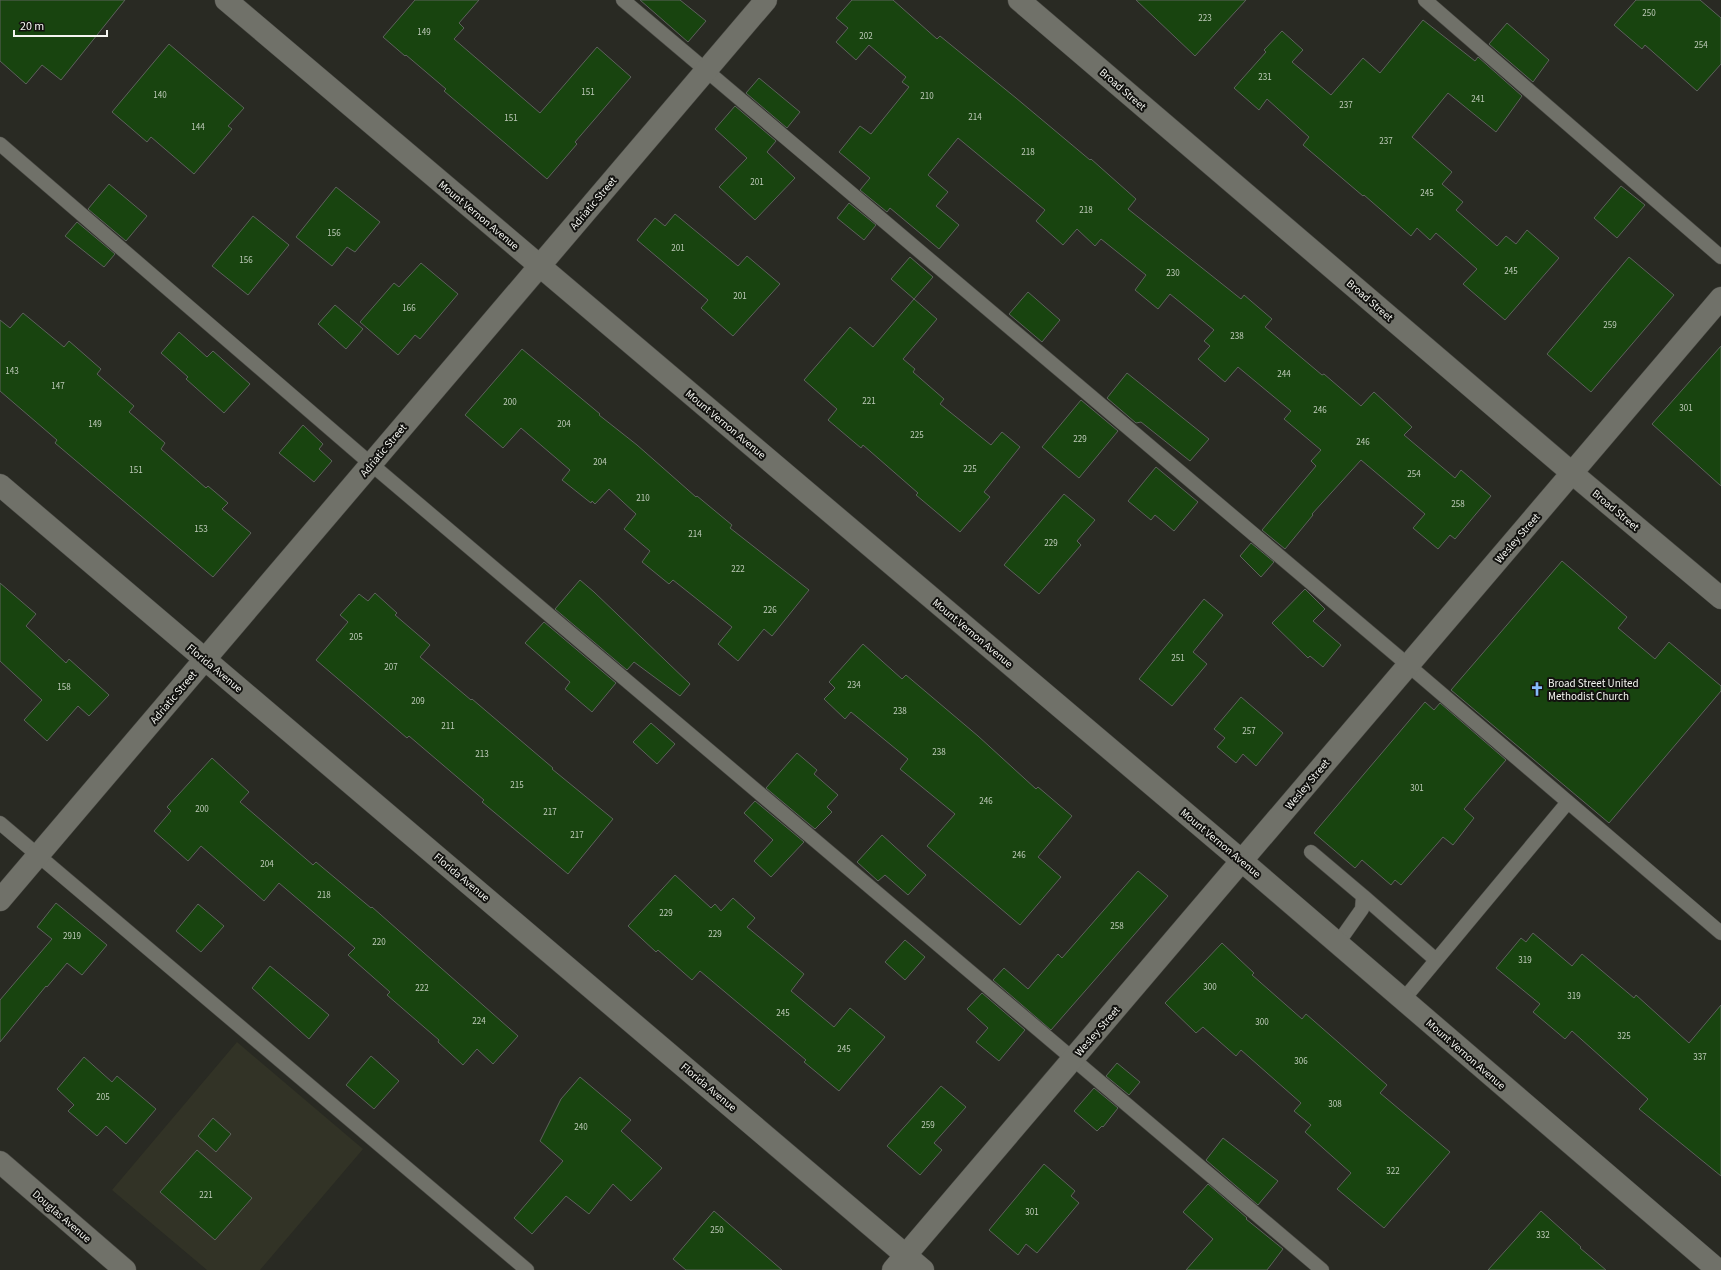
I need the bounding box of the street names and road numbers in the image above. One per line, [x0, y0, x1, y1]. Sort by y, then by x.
street label: Broad Street [1096, 65, 1149, 114]
street label: Adriatic Street [567, 173, 620, 233]
street label: Mount Vernon Avenue [435, 177, 523, 254]
street label: Broad Street [1343, 276, 1396, 325]
street label: Mount Vernon Avenue [682, 386, 770, 463]
street label: Adriatic Street [357, 420, 410, 480]
street label: Broad Street [1589, 486, 1643, 535]
street label: Wesley Street [1491, 510, 1544, 567]
street label: Mount Vernon Avenue [929, 595, 1017, 672]
street label: Florida Avenue [184, 641, 246, 696]
street label: Adriatic Street [147, 667, 200, 727]
street label: Wesley Street [1282, 756, 1333, 813]
street label: Mount Vernon Avenue [1177, 805, 1265, 882]
street label: Florida Avenue [431, 850, 493, 905]
street label: Wesley Street [1071, 1003, 1124, 1060]
street label: Mount Vernon Avenue [1423, 1016, 1509, 1093]
street label: Florida Avenue [678, 1060, 740, 1115]
street label: Douglas Avenue [29, 1187, 95, 1246]

